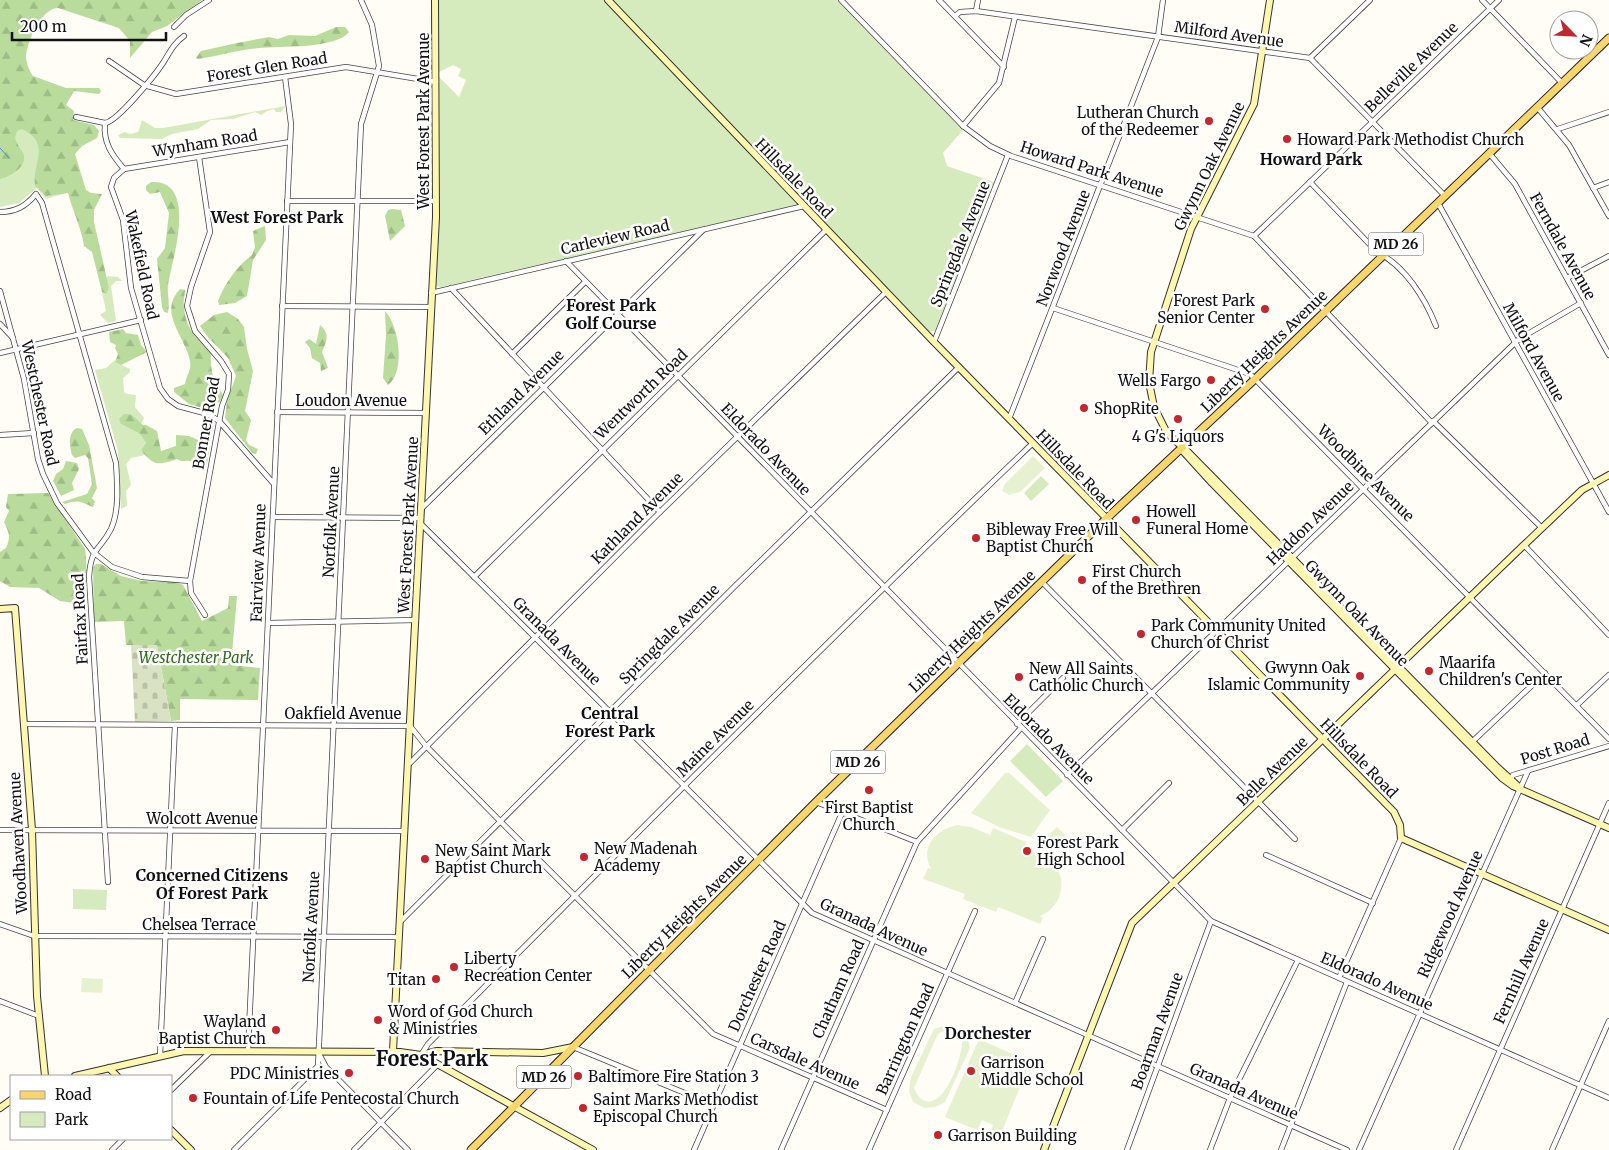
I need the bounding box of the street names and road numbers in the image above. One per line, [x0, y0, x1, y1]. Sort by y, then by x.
street label: Milford Avenue [1173, 17, 1285, 51]
street label: Belleville Avenue [1360, 18, 1462, 116]
street label: West Forest Park Avenue [414, 32, 433, 210]
street label: Forest Glen Road [205, 48, 329, 86]
street label: Gwynn Oak Avenue [1170, 98, 1248, 233]
street label: Wynham Road [150, 125, 259, 161]
street label: Hillsdale Road [751, 134, 837, 222]
street label: Howard Park Avenue [1018, 137, 1166, 201]
street label: Springdale Avenue [926, 178, 994, 310]
street label: Norwood Avenue [1032, 187, 1094, 309]
street label: Ferndale Avenue [1526, 189, 1600, 303]
street label: Wakefield Road [121, 208, 163, 321]
street label: Carleview Road [559, 215, 671, 259]
road number: MD 26 [1368, 232, 1424, 255]
street label: Liberty Heights Avenue [1197, 286, 1331, 416]
street label: Milford Avenue [1499, 299, 1569, 405]
street label: Westchester Road [17, 338, 63, 467]
street label: Ethland Avenue [474, 345, 568, 439]
street label: Wentworth Road [590, 345, 691, 444]
street label: Bonner Road [189, 375, 223, 471]
street label: Loudon Avenue [295, 391, 407, 410]
street label: Eldorado Avenue [717, 399, 815, 499]
street label: Woodbine Avenue [1313, 420, 1419, 526]
street label: Hillsdale Road [1032, 425, 1118, 513]
street label: West Forest Park Avenue [394, 436, 422, 615]
street label: Norfolk Avenue [319, 466, 343, 578]
street label: Kathland Avenue [587, 468, 687, 568]
street label: Haddon Avenue [1263, 477, 1357, 569]
street label: Fairview Avenue [246, 503, 270, 623]
street label: Gwynn Oak Avenue [1301, 556, 1413, 670]
street label: Liberty Heights Avenue [905, 566, 1039, 696]
street label: Fairfax Road [68, 573, 92, 665]
street label: Springdale Avenue [615, 580, 723, 688]
street label: Granada Avenue [509, 593, 605, 689]
street label: Eldorado Avenue [1000, 690, 1099, 789]
street label: Maine Avenue [672, 695, 758, 781]
street label: Oakfield Avenue [285, 704, 402, 723]
street label: Hillsdale Road [1316, 714, 1402, 802]
street label: Post Road [1518, 729, 1592, 769]
street label: Belle Avenue [1232, 732, 1312, 810]
road number: MD 26 [830, 750, 886, 774]
street label: Woodhaven Avenue [5, 772, 31, 915]
street label: Wolcott Avenue [145, 809, 258, 828]
street label: Ridgewood Avenue [1413, 847, 1487, 981]
street label: Liberty Heights Avenue [618, 850, 750, 982]
street label: Norfolk Avenue [299, 871, 323, 983]
street label: Granada Avenue [817, 894, 931, 960]
street label: Chelsea Terrace [142, 915, 256, 934]
street label: Fernhill Avenue [1489, 915, 1553, 1027]
street label: Dorchester Road [724, 918, 790, 1034]
street label: Chatham Road [808, 937, 868, 1041]
street label: Eldorado Avenue [1318, 948, 1436, 1014]
street label: Boarman Avenue [1127, 970, 1187, 1092]
street label: Barrington Road [872, 980, 938, 1098]
street label: Carsdale Avenue [747, 1028, 863, 1094]
street label: Granada Avenue [1187, 1059, 1301, 1123]
road number: MD 26 [516, 1066, 572, 1088]

